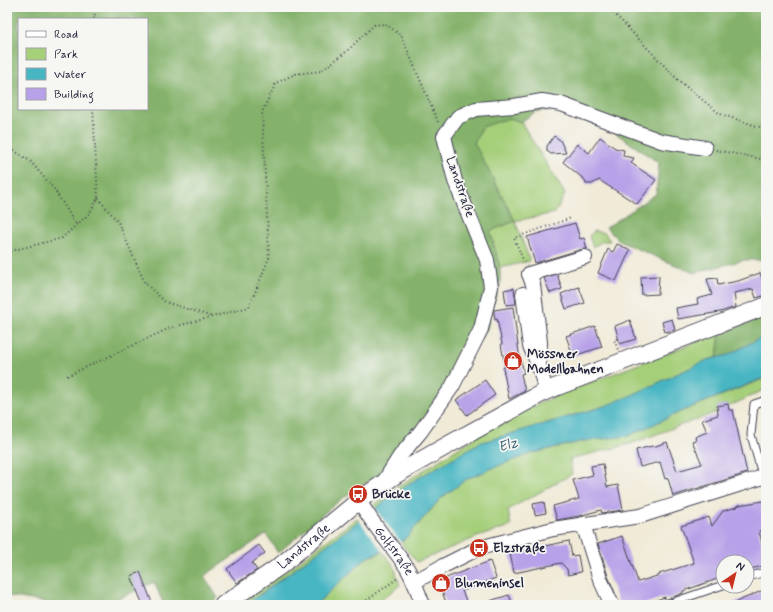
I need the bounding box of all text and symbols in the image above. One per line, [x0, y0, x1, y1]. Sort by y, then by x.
legend [18, 18, 148, 110]
text: Road [54, 27, 78, 43]
text: Park [54, 47, 78, 63]
text: Water [54, 67, 86, 83]
text: Building [54, 87, 94, 104]
street label: Landstraße [442, 154, 478, 220]
place label: Mössner Modellbahnen [527, 346, 604, 378]
shop icon: Mössner Modellbahnen [502, 350, 524, 372]
water label: Elz [496, 433, 520, 457]
bus stop icon: Brücke [347, 483, 369, 505]
place label: Brücke [372, 486, 411, 503]
street label: Landstraße [274, 519, 334, 573]
street label: Golfstraße [370, 523, 418, 578]
bus stop icon: Elzstraße [468, 537, 490, 559]
place label: Elzstraße [493, 540, 546, 557]
north arrow [715, 554, 755, 594]
text: N [733, 559, 747, 574]
shop icon: Blumeninsel [430, 572, 452, 594]
place label: Blumeninsel [455, 575, 524, 592]

